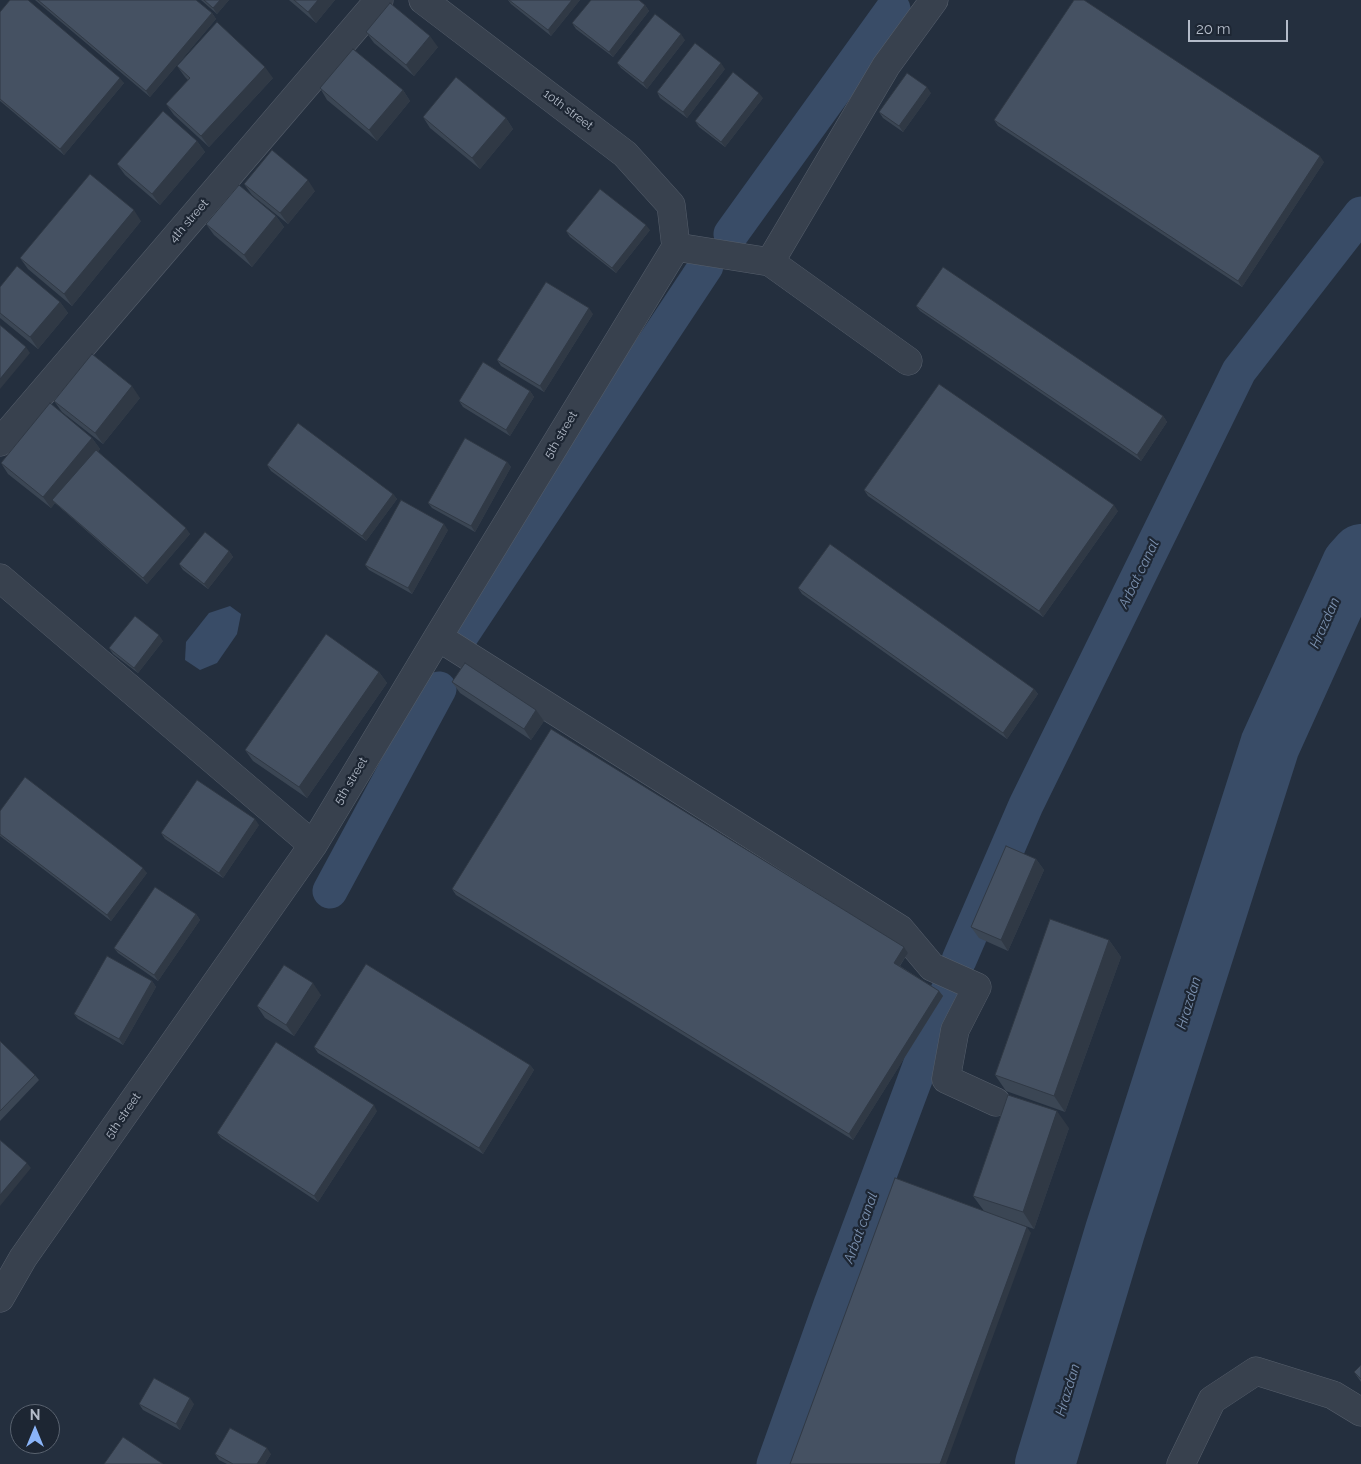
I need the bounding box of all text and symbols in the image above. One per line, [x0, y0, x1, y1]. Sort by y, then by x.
scale bar [1191, 10, 1291, 42]
text: 20 m [1196, 20, 1231, 38]
street label: 10th street [540, 87, 596, 133]
street label: 4th street [166, 196, 212, 246]
street label: 5th street [541, 409, 581, 461]
water label: Arbat canal [1115, 537, 1163, 611]
water label: Hrazdan [1306, 595, 1344, 651]
street label: 5th street [331, 755, 371, 807]
water label: Hrazdan [1173, 975, 1205, 1031]
street label: 5th street [102, 1090, 144, 1142]
water label: Arbat canal [840, 1190, 882, 1266]
water label: Hrazdan [1052, 1362, 1084, 1418]
north arrow [10, 1404, 60, 1454]
text: N [30, 1407, 40, 1423]

